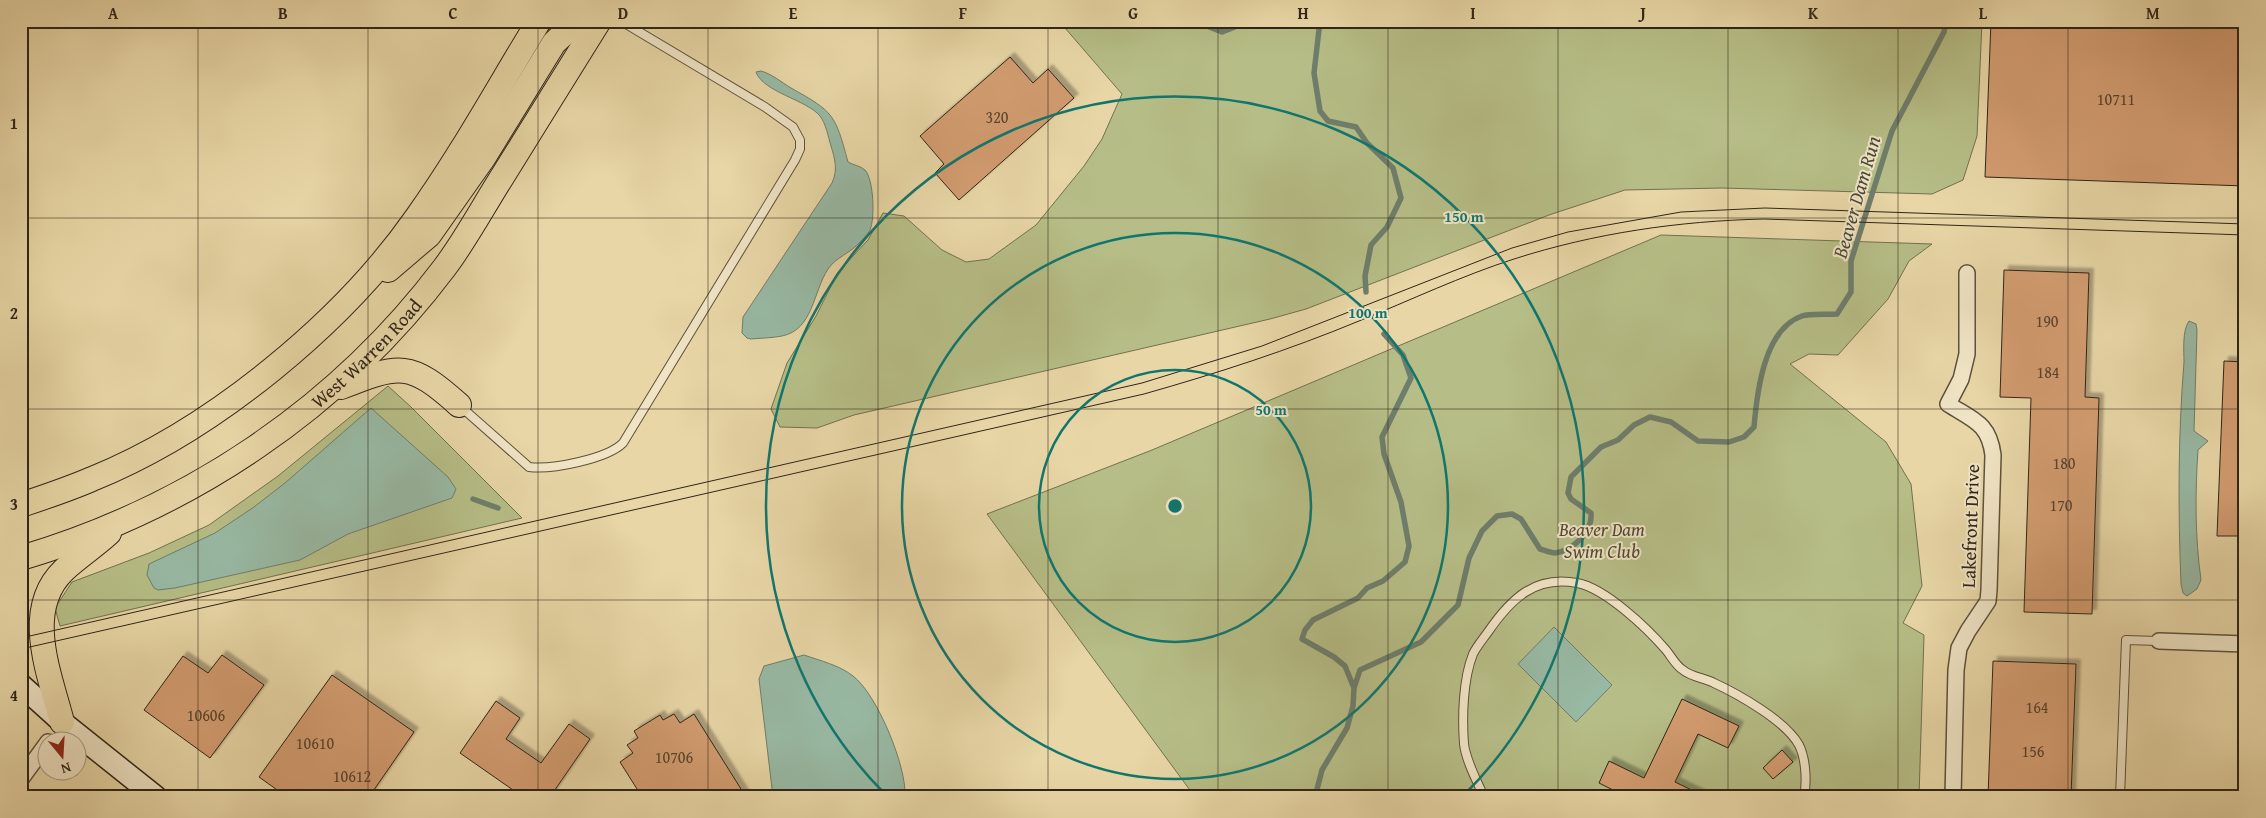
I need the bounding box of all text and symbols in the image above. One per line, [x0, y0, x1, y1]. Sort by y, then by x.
text: A [108, 1, 119, 25]
text: B [278, 1, 288, 25]
text: C [448, 1, 458, 25]
text: D [618, 1, 628, 25]
text: E [789, 1, 798, 25]
text: F [959, 1, 967, 25]
text: G [1128, 1, 1138, 25]
text: H [1297, 1, 1309, 25]
text: I [1470, 1, 1476, 25]
text: J [1637, 1, 1646, 25]
text: K [1808, 1, 1819, 25]
text: L [1979, 1, 1988, 25]
text: M [2146, 1, 2160, 25]
house number: 10711 [2097, 87, 2135, 111]
house number: 320 [985, 105, 1009, 129]
text: 1 [10, 111, 18, 135]
water label: Beaver Dam Run [1824, 133, 1887, 262]
text: 150 m [1444, 206, 1484, 227]
street label: West Warren Road [305, 292, 429, 415]
text: 2 [10, 301, 18, 325]
text: 100 m [1348, 302, 1388, 323]
house number: 190 [2035, 309, 2059, 333]
house number: 184 [2036, 360, 2060, 384]
text: 50 m [1255, 399, 1287, 420]
house number: 180 [2052, 451, 2076, 475]
street label: Lakefront Drive [1954, 463, 1986, 588]
text: 3 [10, 492, 18, 516]
house number: 170 [2049, 493, 2073, 517]
centre of rings [1166, 497, 1184, 515]
park label: Beaver Dam Swim Club [1558, 515, 1645, 565]
text: 4 [10, 683, 18, 707]
house number: 164 [2025, 695, 2049, 719]
house number: 10606 [187, 703, 226, 727]
north arrow [38, 730, 88, 780]
house number: 10610 [296, 731, 335, 755]
house number: 156 [2021, 739, 2045, 763]
house number: 10706 [655, 745, 694, 769]
text: N [58, 757, 74, 780]
house number: 10612 [333, 764, 371, 788]

